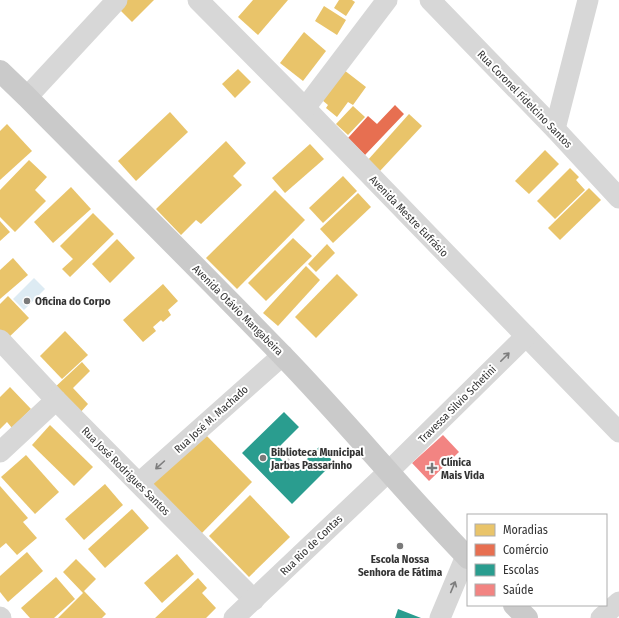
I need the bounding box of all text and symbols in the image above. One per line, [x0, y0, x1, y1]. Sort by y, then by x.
street label: Rua Coronel Fidelcino Santos [475, 48, 575, 151]
street label: Avenida Mestre Eufrásio [367, 173, 451, 260]
street label: Avenida Otávio Mangabeira [190, 262, 286, 358]
place label: Oficina do Corpo [35, 295, 111, 308]
marker: Oficina do Corpo [22, 296, 32, 306]
one-way arrow [500, 352, 510, 361]
street label: Travessa Silvio Schetini [416, 363, 499, 446]
street label: Rua José M. Machado [172, 383, 251, 456]
street label: Rua José Rodrigues Santos [79, 425, 173, 518]
place label: Biblioteca Municipal Jarbas Passarinho [270, 446, 365, 472]
marker: Biblioteca Municipal Jarbas Passarinho [258, 453, 268, 463]
place label: Clínica Mais Vida [441, 456, 485, 482]
one-way arrow [154, 461, 165, 470]
marker: Clínica Mais Vida [426, 462, 438, 474]
street label: Rua Rio de Contas [278, 512, 345, 578]
legend [467, 514, 607, 606]
text: Moradias [503, 523, 548, 537]
marker: Escola Nossa Senhora de Fátima [395, 541, 405, 551]
text: Comércio [503, 543, 549, 557]
place label: Escola Nossa Senhora de Fátima [358, 553, 443, 579]
text: Escolas [503, 563, 539, 577]
one-way arrow [450, 582, 457, 594]
text: Saúde [503, 583, 534, 597]

